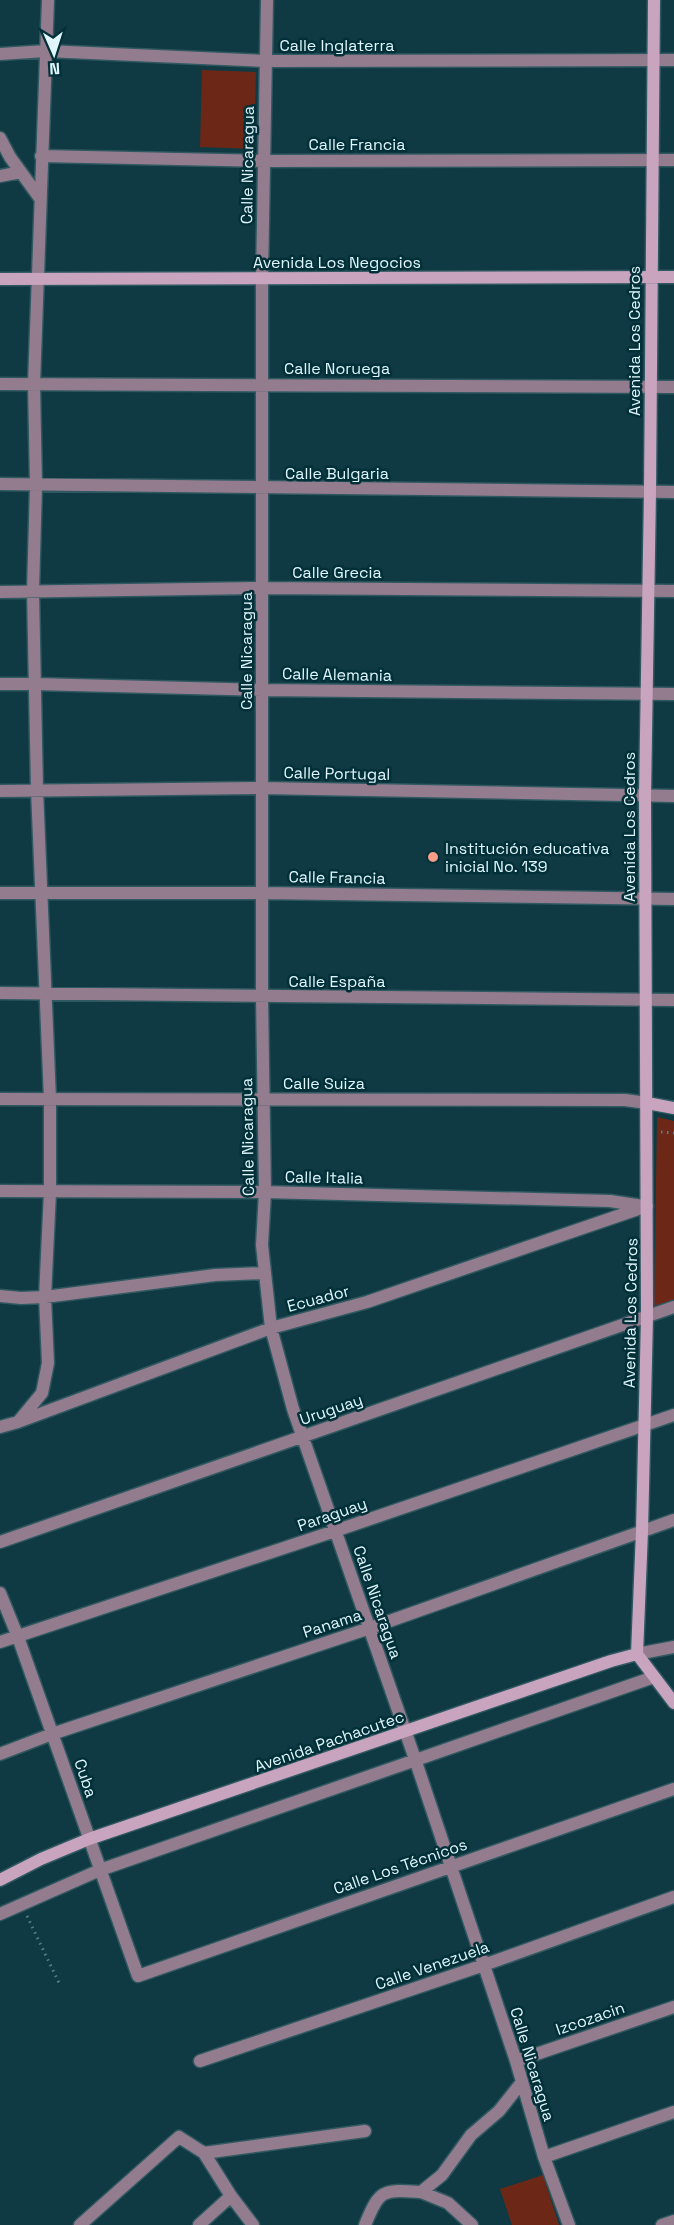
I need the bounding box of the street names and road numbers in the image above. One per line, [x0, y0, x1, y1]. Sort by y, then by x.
street label: Calle Inglaterra [279, 35, 395, 56]
street label: Calle Nicaragua [236, 106, 259, 224]
street label: Calle Francia [309, 134, 406, 155]
street label: Avenida Los Negocios [253, 252, 421, 273]
street label: Avenida Los Cedros [624, 266, 645, 416]
street label: Calle Noruega [284, 358, 390, 379]
street label: Calle Bulgaria [285, 463, 389, 484]
street label: Calle Grecia [292, 562, 382, 583]
street label: Calle Nicaragua [236, 592, 257, 710]
street label: Calle Alemania [282, 663, 392, 686]
street label: Avenida Los Cedros [619, 752, 640, 902]
street label: Calle Portugal [283, 762, 391, 785]
street label: Calle Francia [288, 866, 386, 889]
street label: Calle España [289, 971, 385, 992]
street label: Calle Suiza [283, 1073, 365, 1094]
street label: Calle Nicaragua [236, 1078, 259, 1196]
street label: Calle Italia [285, 1166, 363, 1189]
street label: Avenida Los Cedros [619, 1238, 642, 1388]
street label: Ecuador [285, 1280, 352, 1317]
street label: Uruguay [297, 1389, 365, 1430]
street label: Paraguay [295, 1493, 370, 1536]
street label: Calle Nicaragua [348, 1543, 407, 1661]
street label: Panama [300, 1604, 364, 1643]
street label: Avenida Pachacutec [251, 1706, 407, 1777]
street label: Cuba [69, 1756, 102, 1800]
street label: Calle Los Técnicos [331, 1834, 470, 1899]
street label: Calle Venezuela [372, 1936, 492, 1995]
street label: Izcozacin [553, 1997, 627, 2040]
street label: Calle Nicaragua [505, 2005, 560, 2124]

